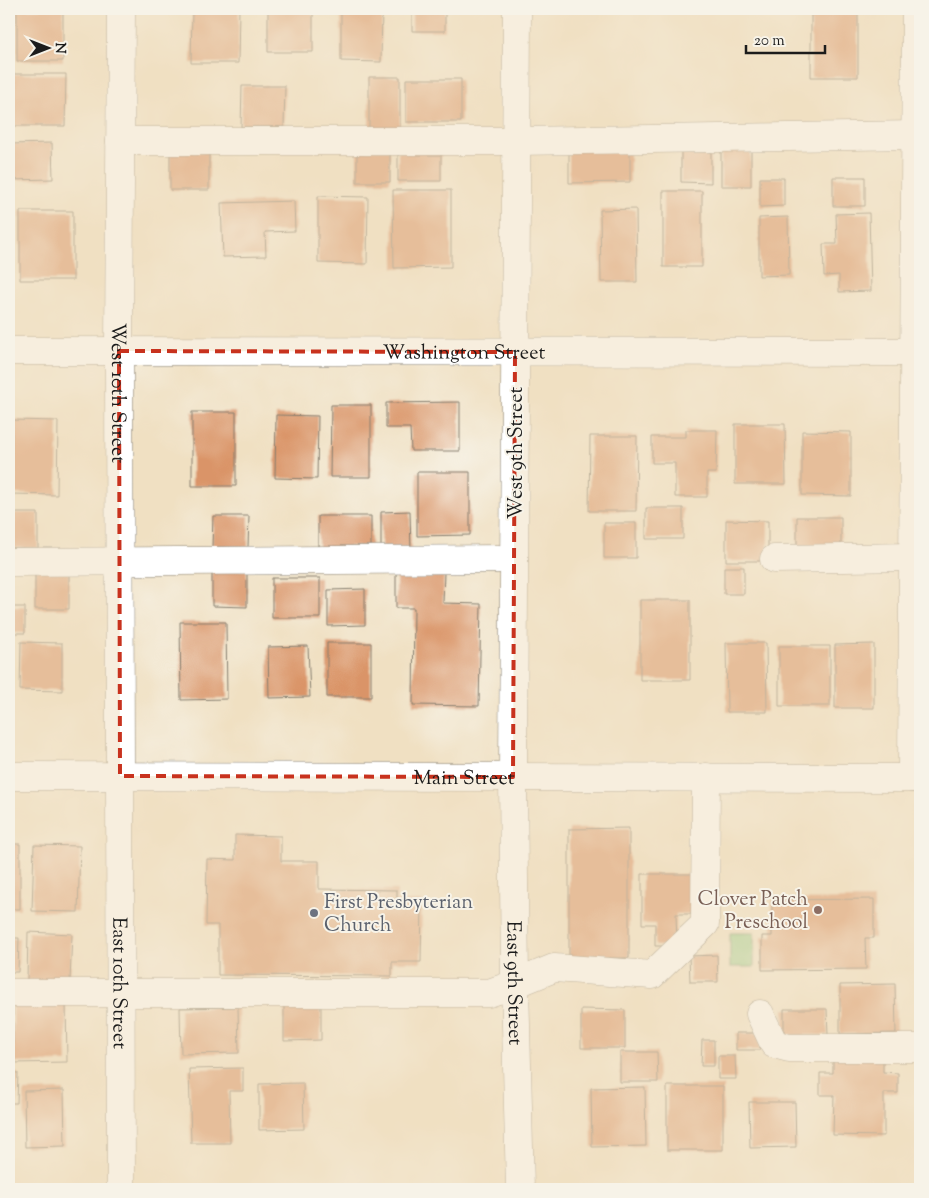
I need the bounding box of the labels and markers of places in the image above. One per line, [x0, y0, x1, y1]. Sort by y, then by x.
place label: Clover Patch Preschool [698, 886, 808, 938]
place label: First Presbyterian Church [324, 889, 473, 941]
marker: Clover Patch Preschool [812, 904, 824, 916]
marker: First Presbyterian Church [308, 907, 320, 919]

